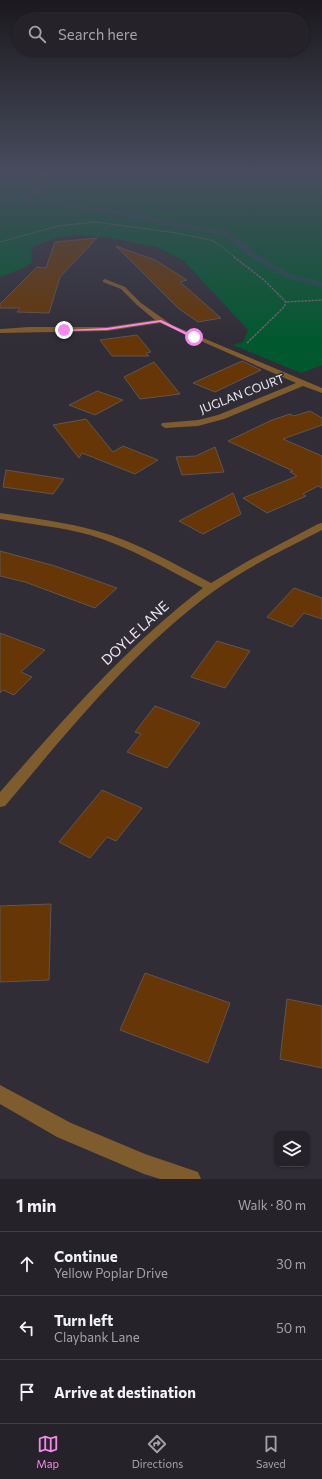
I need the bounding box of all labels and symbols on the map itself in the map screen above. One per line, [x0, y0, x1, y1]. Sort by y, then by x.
route end [55, 321, 73, 339]
route start [185, 328, 203, 346]
street label: JUGLAN COURT [197, 370, 287, 417]
street label: DOYLE LANE [97, 597, 172, 668]

